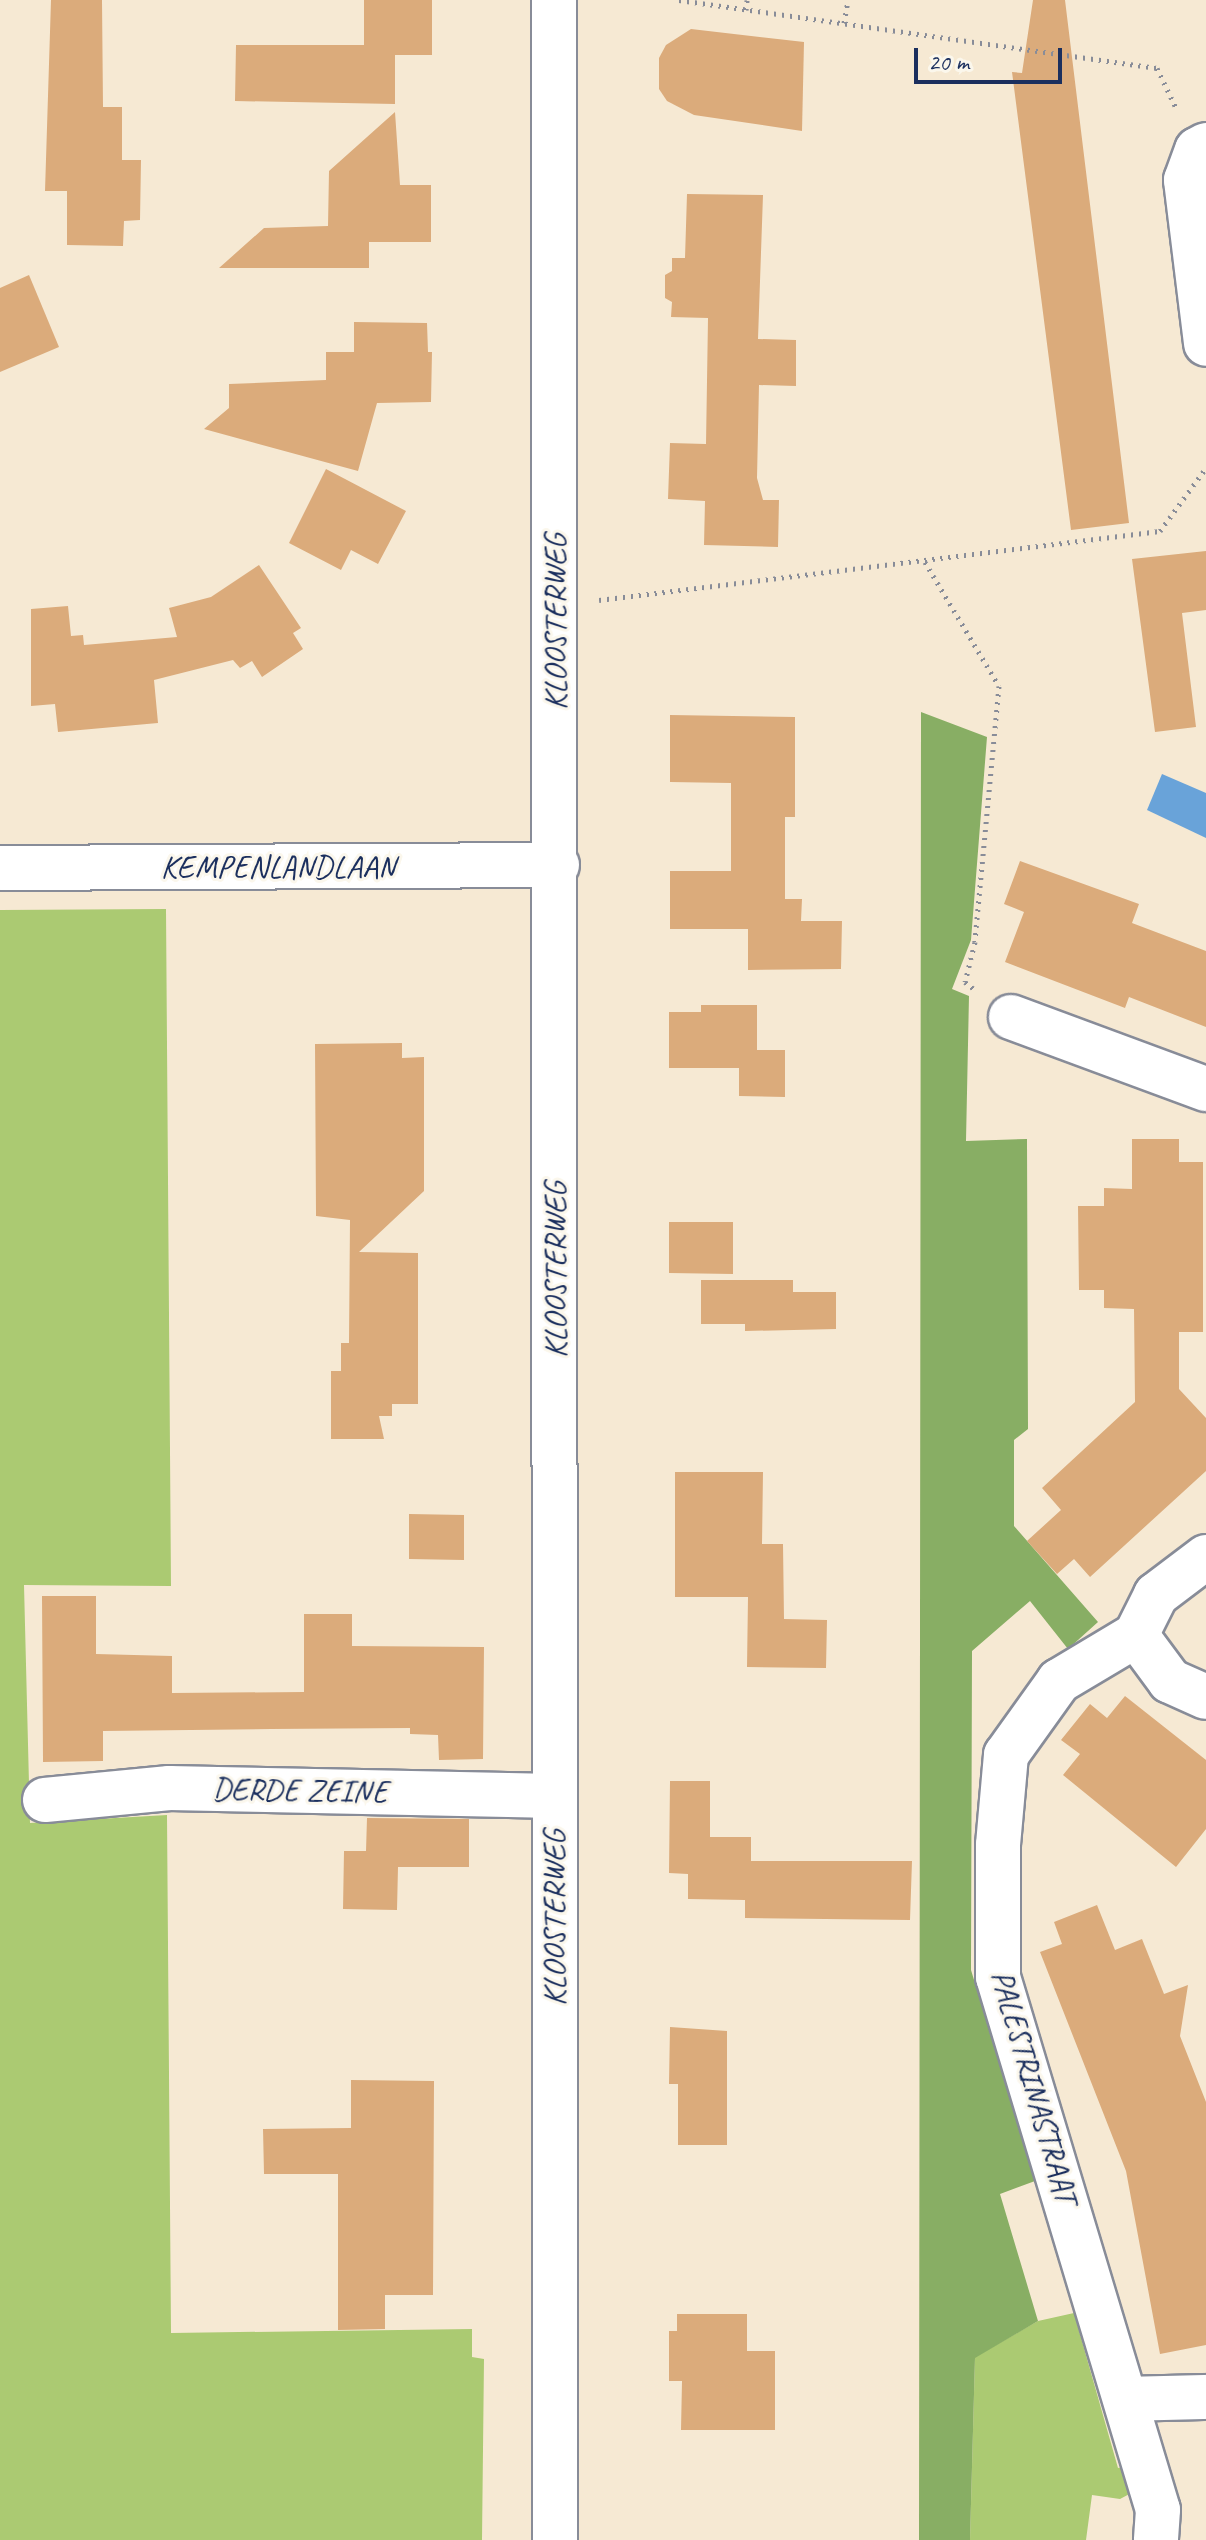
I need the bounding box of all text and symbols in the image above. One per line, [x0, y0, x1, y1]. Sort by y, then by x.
scale bar [918, 32, 1066, 82]
text: 20 m [928, 47, 969, 77]
street label: KLOOSTERWEG [537, 534, 575, 710]
street label: KEMPENLANDLAAN [161, 848, 395, 886]
street label: KLOOSTERWEG [537, 1182, 575, 1358]
street label: DERDE ZEINE [212, 1770, 388, 1812]
street label: KLOOSTERWEG [536, 1830, 574, 2006]
street label: PALESTRINASTRAAT [982, 1966, 1086, 2208]

